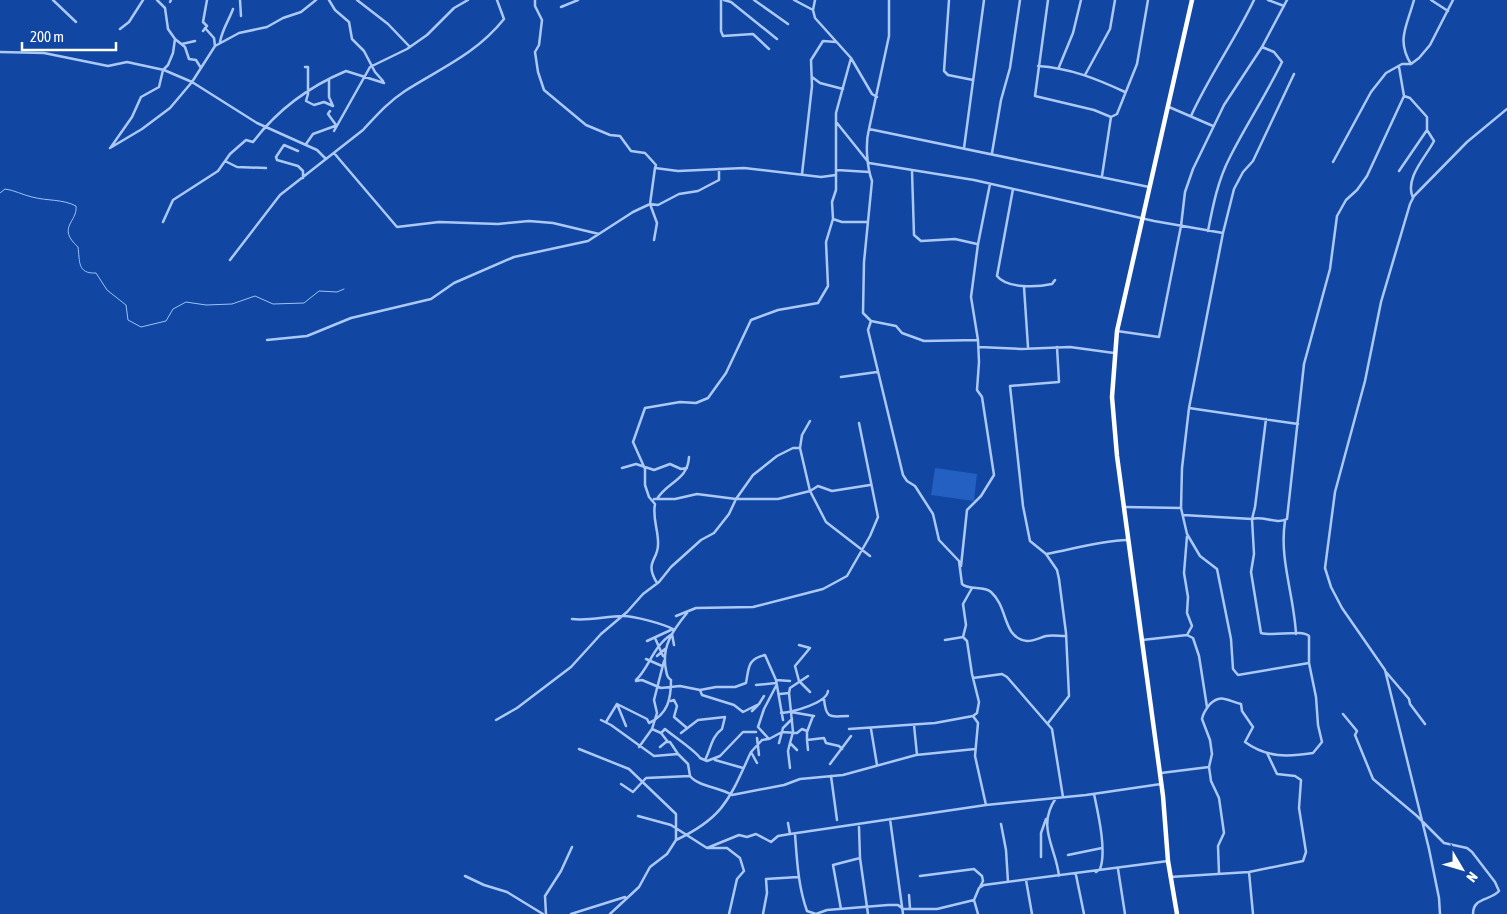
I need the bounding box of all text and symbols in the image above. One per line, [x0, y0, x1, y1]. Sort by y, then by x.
scale bar [22, 20, 116, 52]
text: 200 m [30, 28, 64, 45]
north arrow [1437, 844, 1487, 894]
text: N [1463, 869, 1481, 885]

